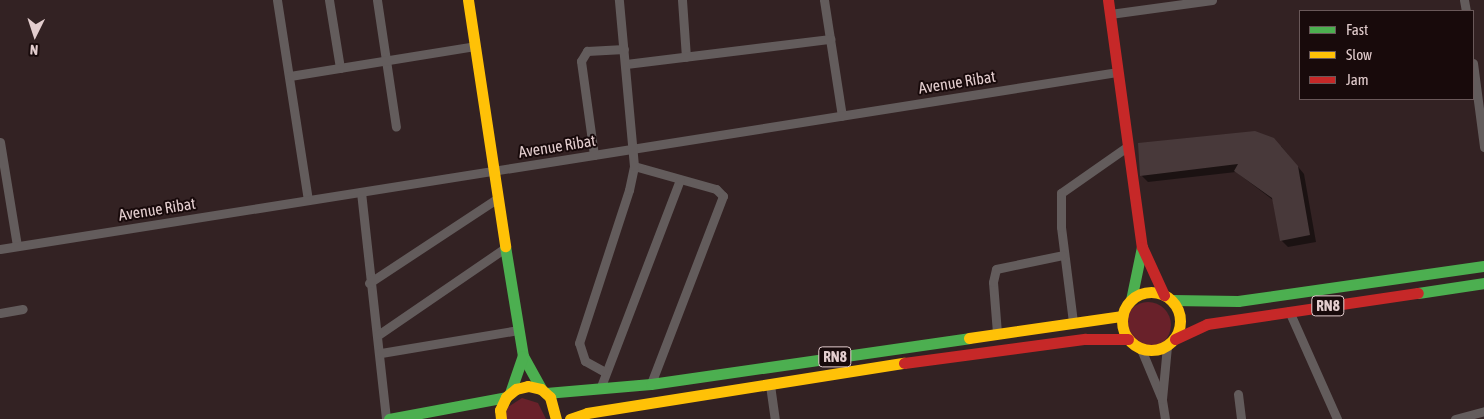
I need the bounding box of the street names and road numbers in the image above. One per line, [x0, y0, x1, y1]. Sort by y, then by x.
street label: Avenue Ribat [917, 66, 997, 98]
street label: Avenue Ribat [517, 130, 597, 162]
street label: Avenue Ribat [117, 193, 197, 225]
road number: RN8 [1310, 294, 1346, 318]
road number: RN8 [818, 344, 852, 370]

